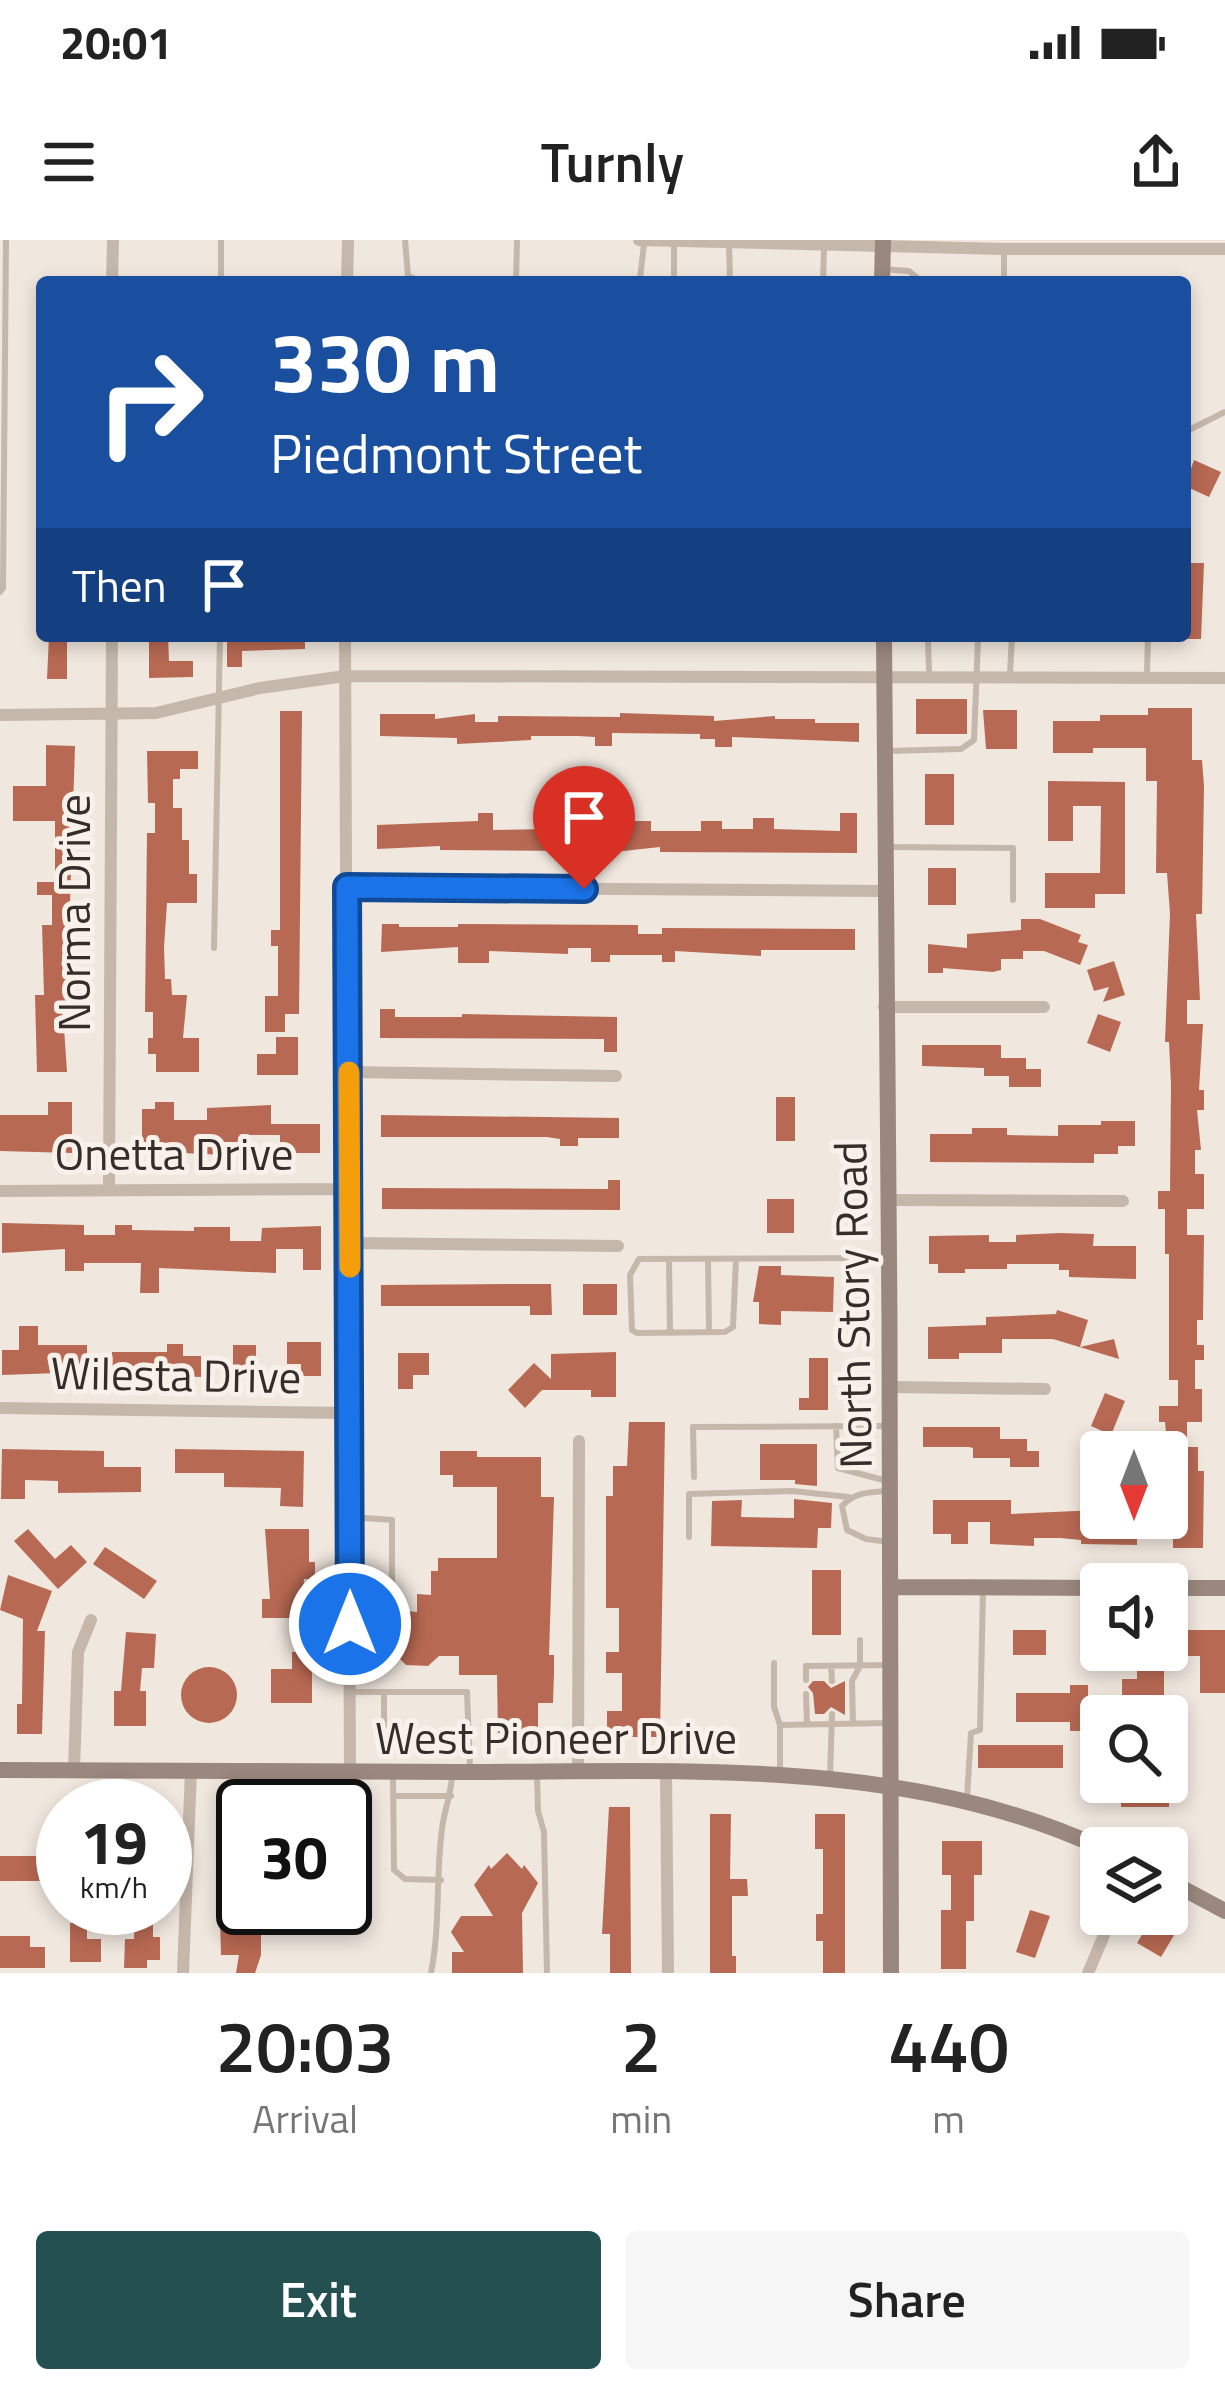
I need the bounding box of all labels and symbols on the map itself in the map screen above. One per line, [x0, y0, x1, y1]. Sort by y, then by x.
pin [533, 766, 635, 889]
street label: Norma Drive [39, 794, 107, 1032]
street label: Onetta Drive [55, 1119, 293, 1187]
street label: North Story Road [815, 1141, 889, 1469]
street label: Wilesta Drive [50, 1338, 302, 1410]
north arrow [1080, 1431, 1188, 1539]
position arrow [287, 1561, 413, 1687]
street label: West Pioneer Drive [375, 1703, 737, 1771]
speed limit sign: 30 [216, 1779, 372, 1935]

